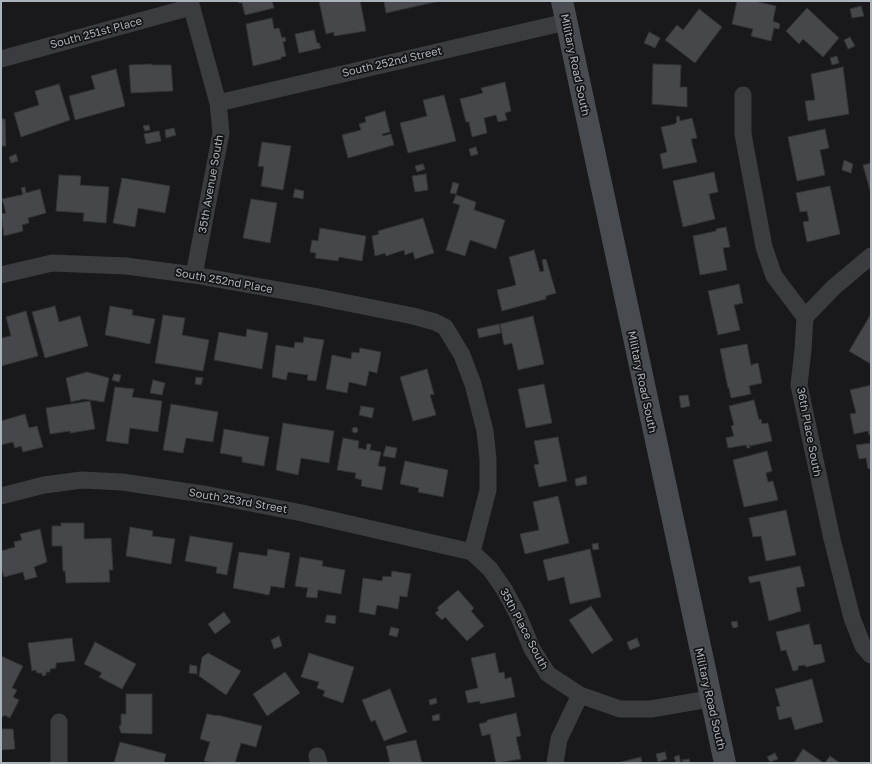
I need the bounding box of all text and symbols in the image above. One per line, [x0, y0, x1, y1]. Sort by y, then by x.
street label: Military Road South [558, 13, 592, 117]
street label: South 251st Place [49, 14, 143, 52]
street label: South 252nd Street [341, 44, 443, 80]
street label: 35th Avenue South [196, 134, 226, 234]
street label: South 252nd Place [174, 266, 274, 296]
street label: Military Road South [625, 330, 659, 434]
street label: 36th Place South [794, 386, 824, 478]
street label: South 253rd Street [188, 486, 288, 516]
street label: 35th Place South [497, 586, 551, 672]
street label: Military Road South [692, 647, 728, 751]

